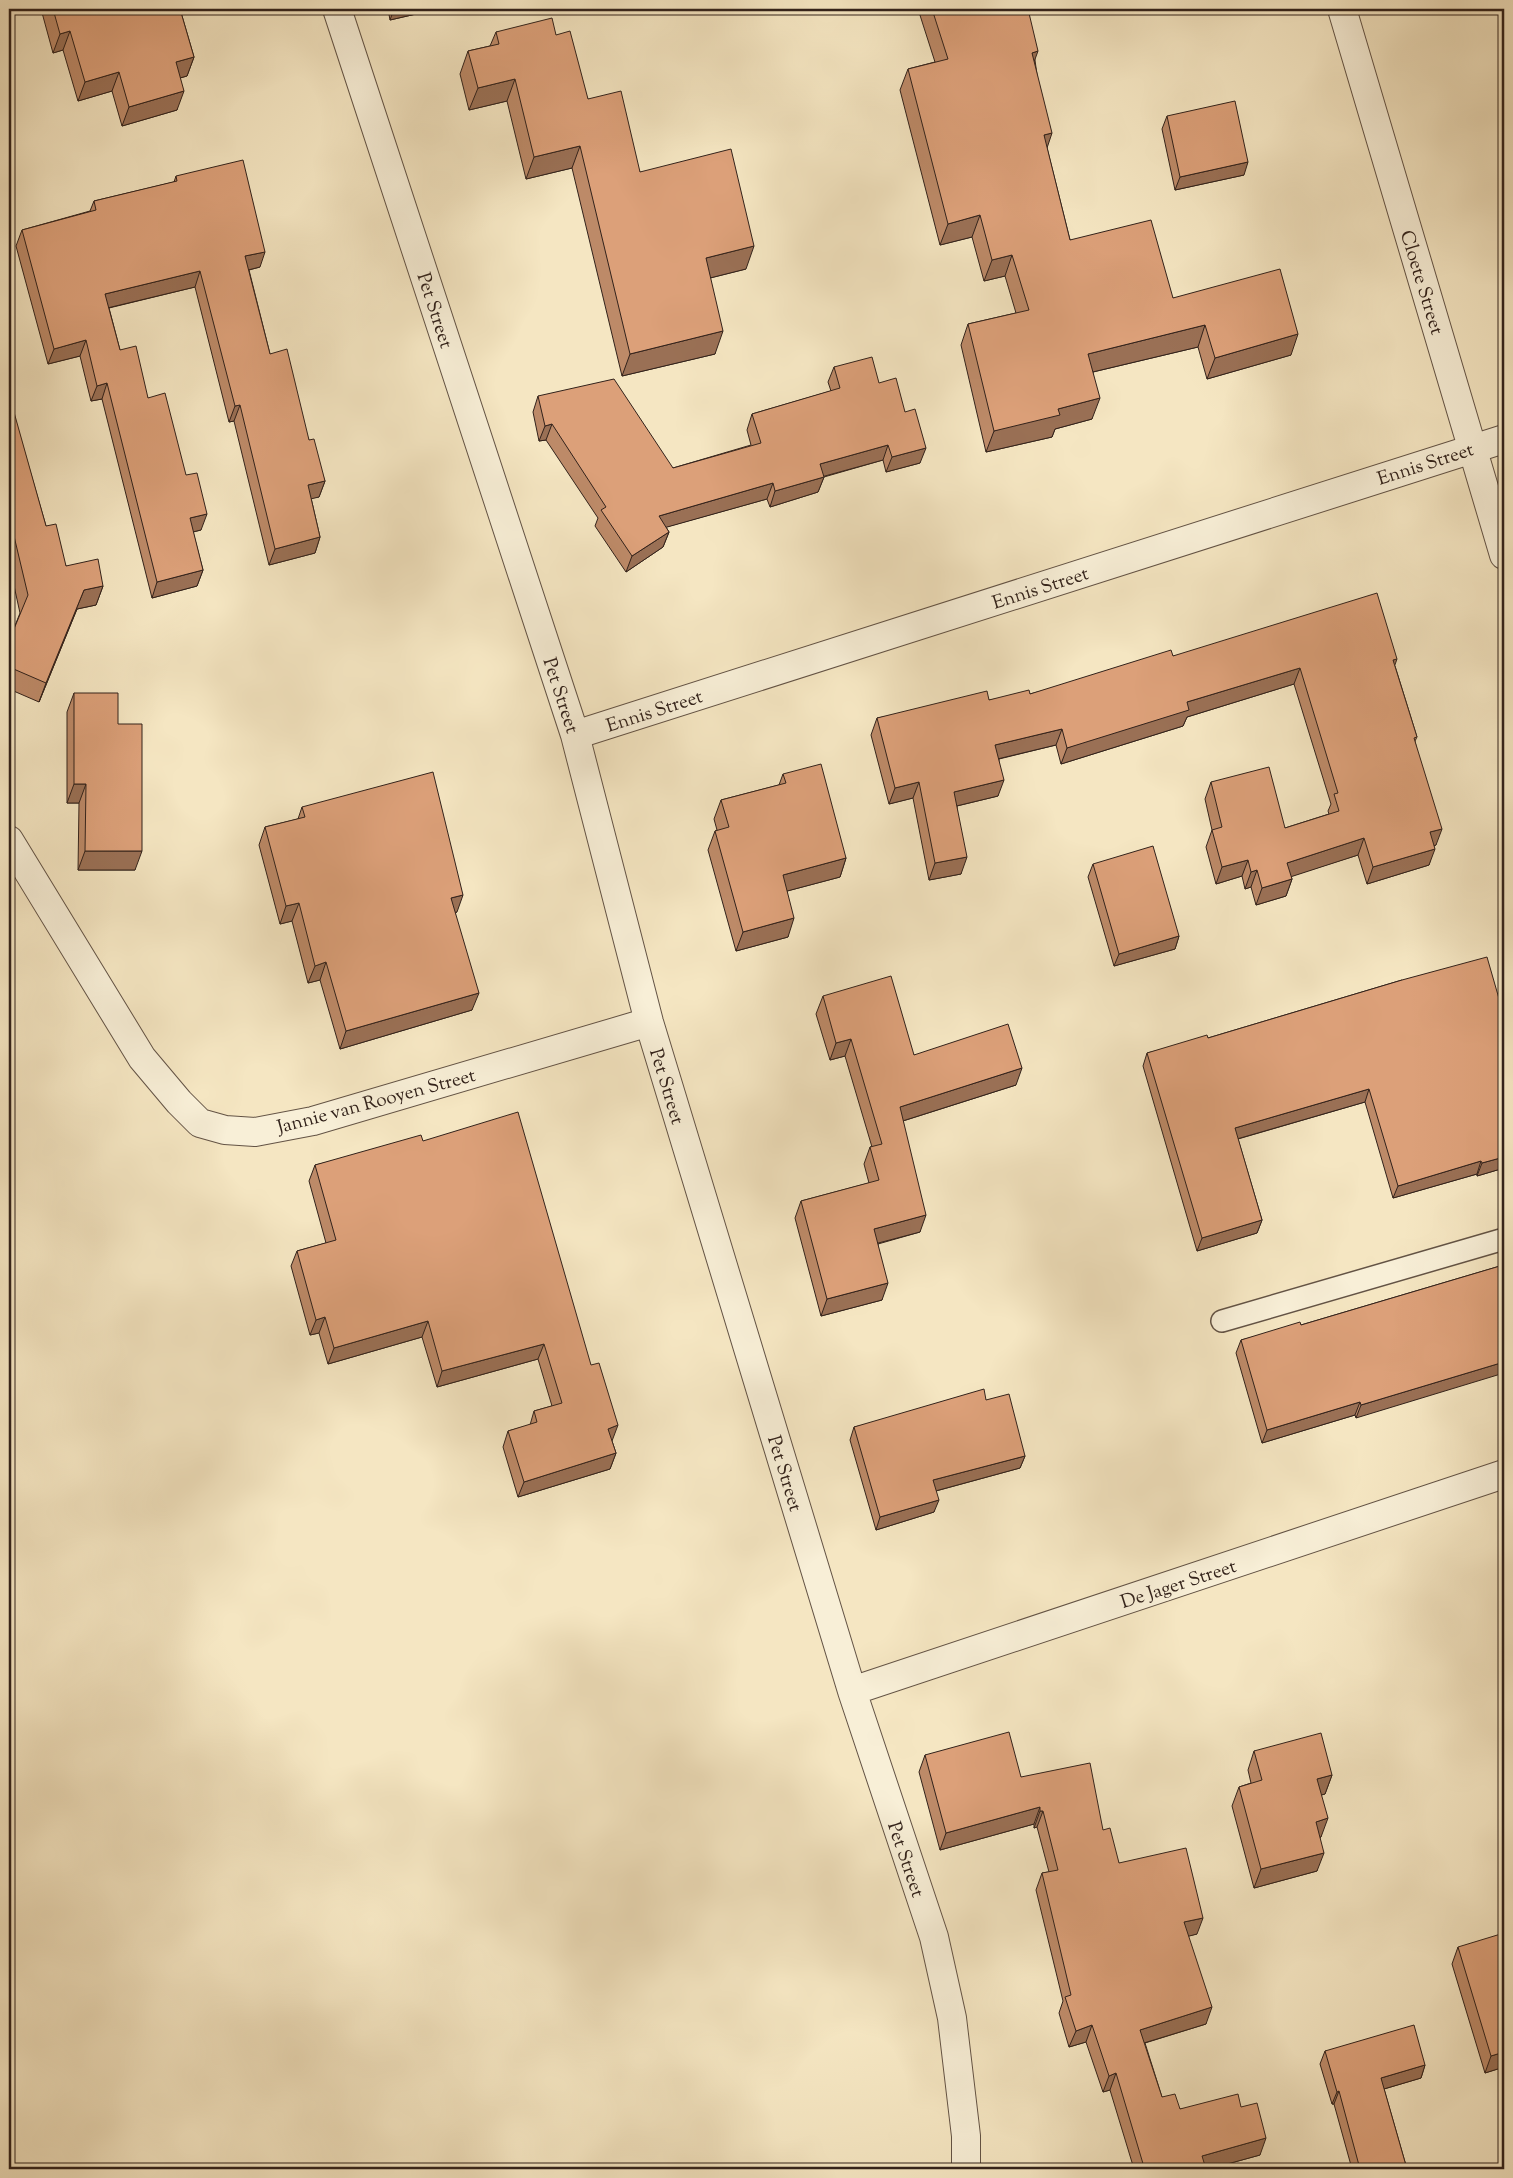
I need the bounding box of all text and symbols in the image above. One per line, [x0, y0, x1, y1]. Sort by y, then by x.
street label: Cloete Street [1392, 227, 1449, 339]
street label: Pet Street [409, 269, 459, 353]
street label: Ennis Street [1374, 437, 1478, 494]
street label: Ennis Street [989, 561, 1093, 618]
street label: Pet Street [535, 654, 585, 738]
street label: Ennis Street [603, 684, 707, 741]
street label: Pet Street [641, 1045, 690, 1129]
street label: Jannie van Rooyen Street [273, 1063, 479, 1142]
street label: Pet Street [759, 1432, 808, 1516]
street label: De Jager Street [1117, 1554, 1241, 1617]
street label: Pet Street [879, 1818, 930, 1902]

